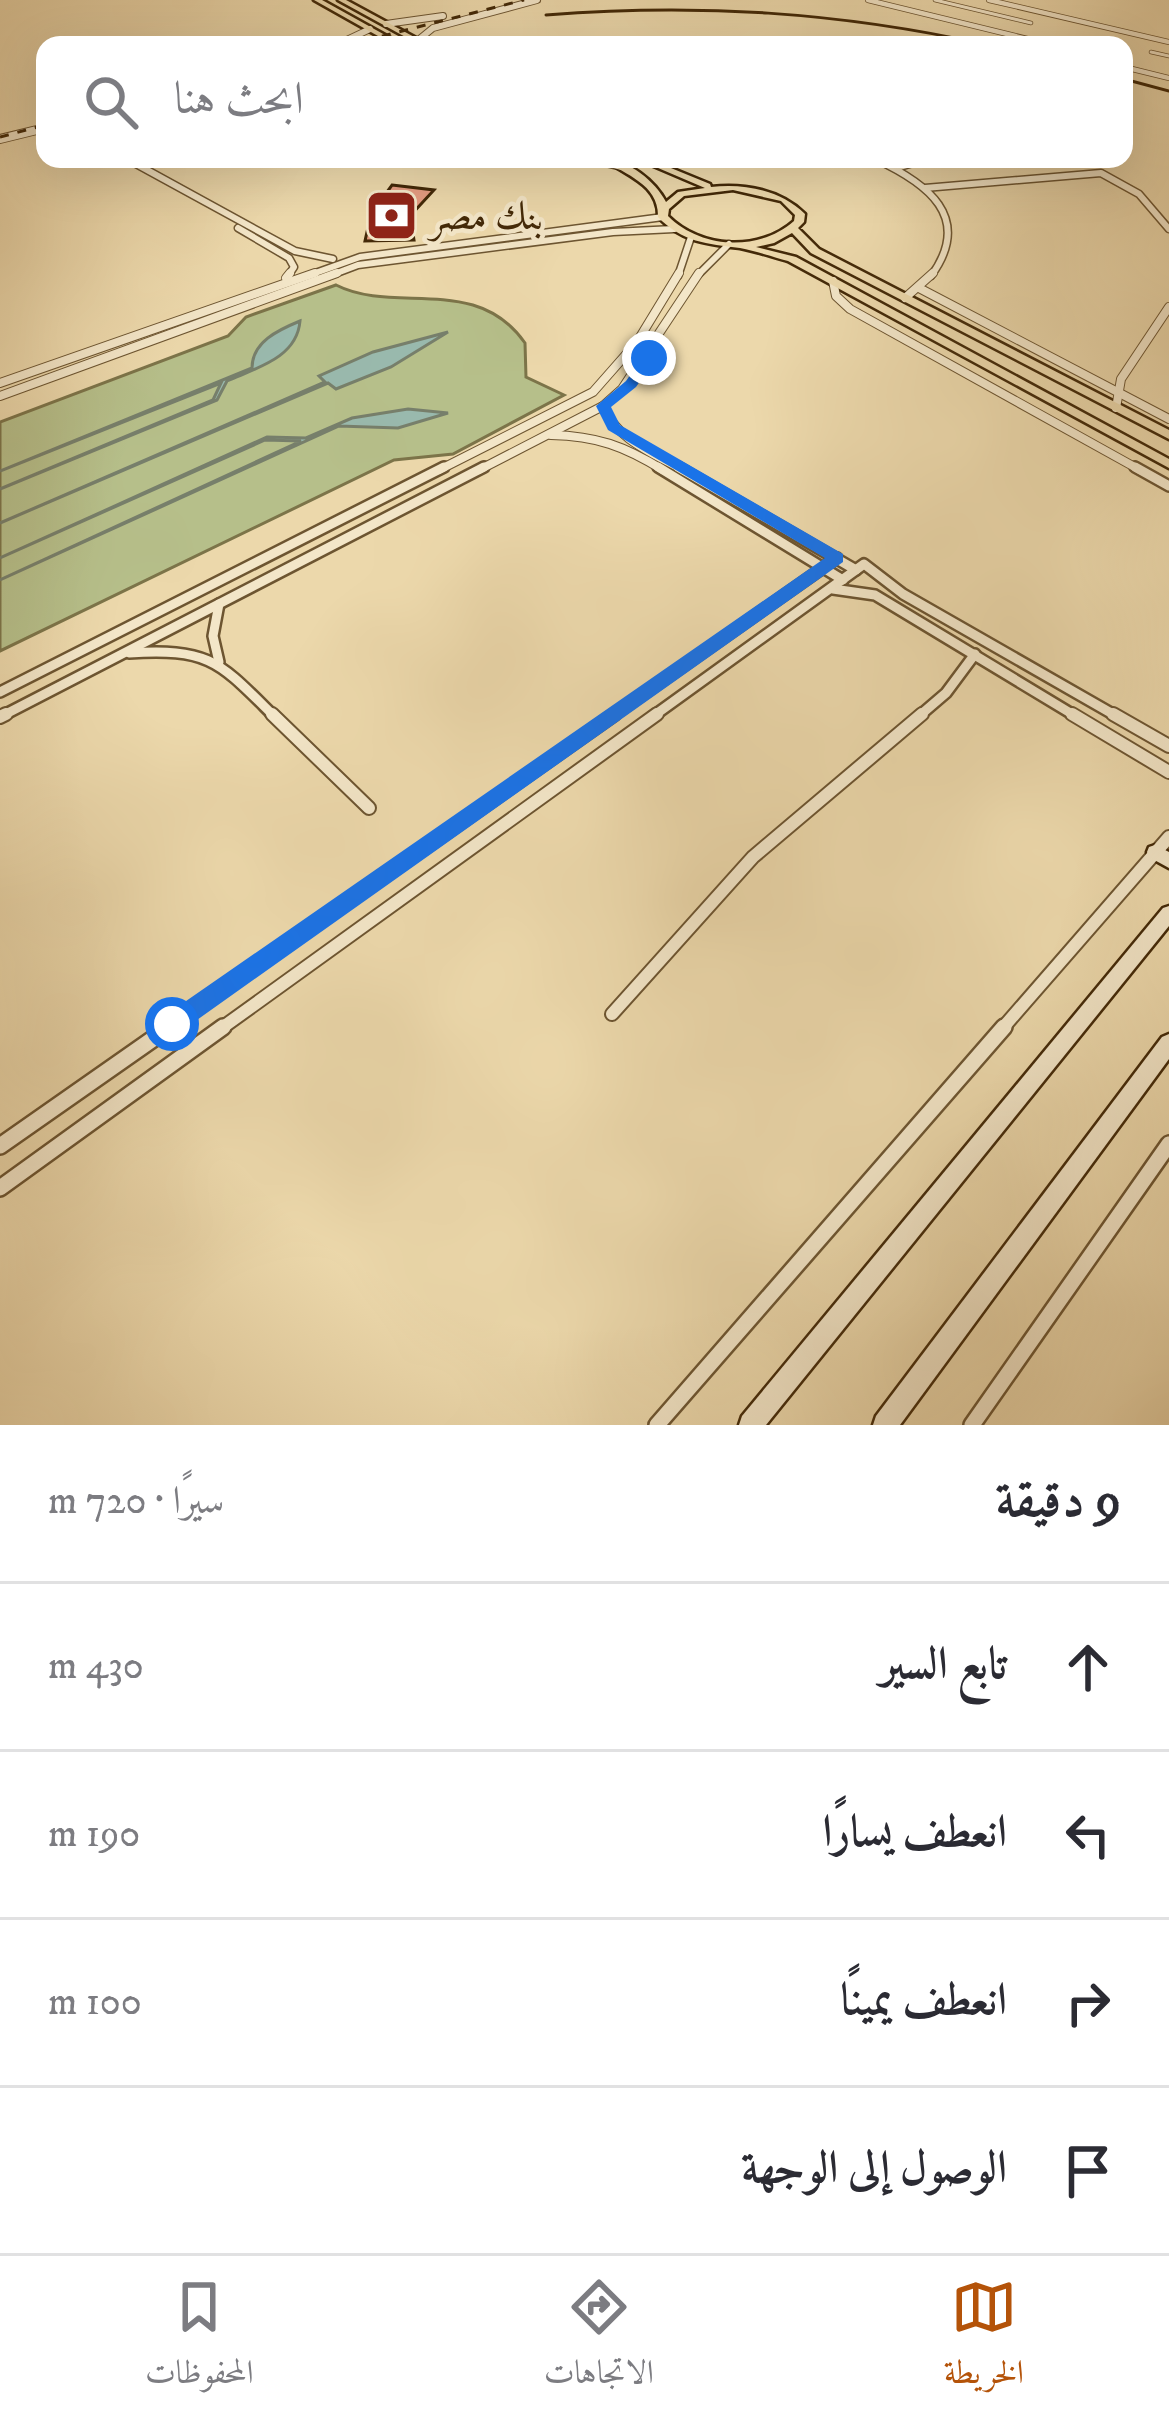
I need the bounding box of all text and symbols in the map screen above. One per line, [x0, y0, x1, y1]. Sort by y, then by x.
search box [36, 36, 1133, 168]
icon: search [78, 69, 144, 135]
text: ابحث هنا [174, 72, 304, 128]
bank icon: بنك مصر [363, 187, 419, 243]
place label: بنك مصر [426, 193, 543, 242]
route end [622, 331, 676, 385]
route start [145, 997, 199, 1051]
text: 9 دقيقة [996, 1469, 1121, 1533]
text: سيرًا · 720 m [48, 1477, 225, 1526]
icon: ahead [1055, 1634, 1121, 1700]
text: تابع السير [880, 1637, 1007, 1693]
text: 430 m [48, 1642, 144, 1691]
icon: left [1055, 1802, 1121, 1868]
text: انعطف يسارًا [823, 1805, 1007, 1861]
text: 190 m [48, 1810, 140, 1859]
icon: right [1055, 1970, 1121, 2036]
text: انعطف يمينًا [841, 1973, 1007, 2029]
text: 100 m [48, 1978, 142, 2027]
icon: arrive [1055, 2138, 1121, 2204]
text: الوصول إلى الوجهة [741, 2141, 1007, 2197]
tab: المحفوظات [145, 2274, 254, 2404]
tab: الاتجاهات [544, 2274, 654, 2404]
tab: الخريطة [944, 2274, 1024, 2404]

